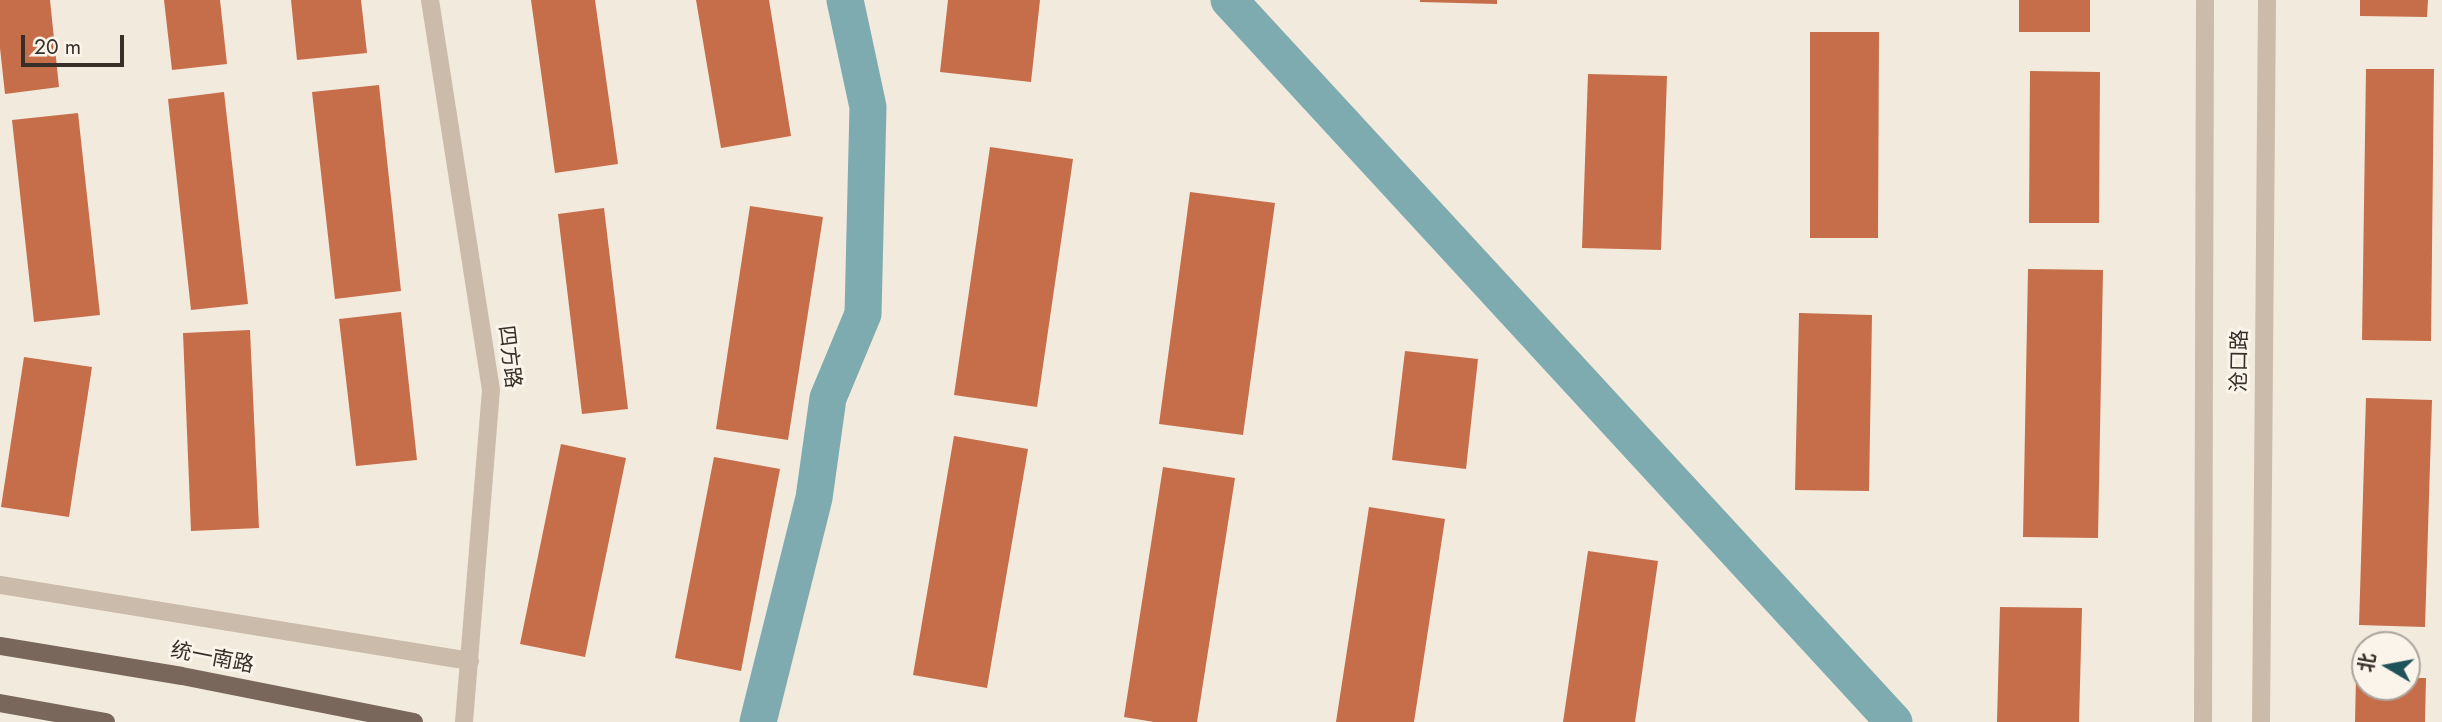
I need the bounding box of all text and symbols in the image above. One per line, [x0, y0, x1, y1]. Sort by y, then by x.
scale bar [24, 21, 128, 65]
text: 20 m [34, 32, 81, 62]
street label: 四方路 [492, 324, 524, 390]
street label: 沧口路 [2228, 329, 2254, 393]
north arrow [2351, 631, 2421, 701]
street label: 统一南路 [168, 639, 256, 679]
text: 北 [2352, 651, 2382, 674]

